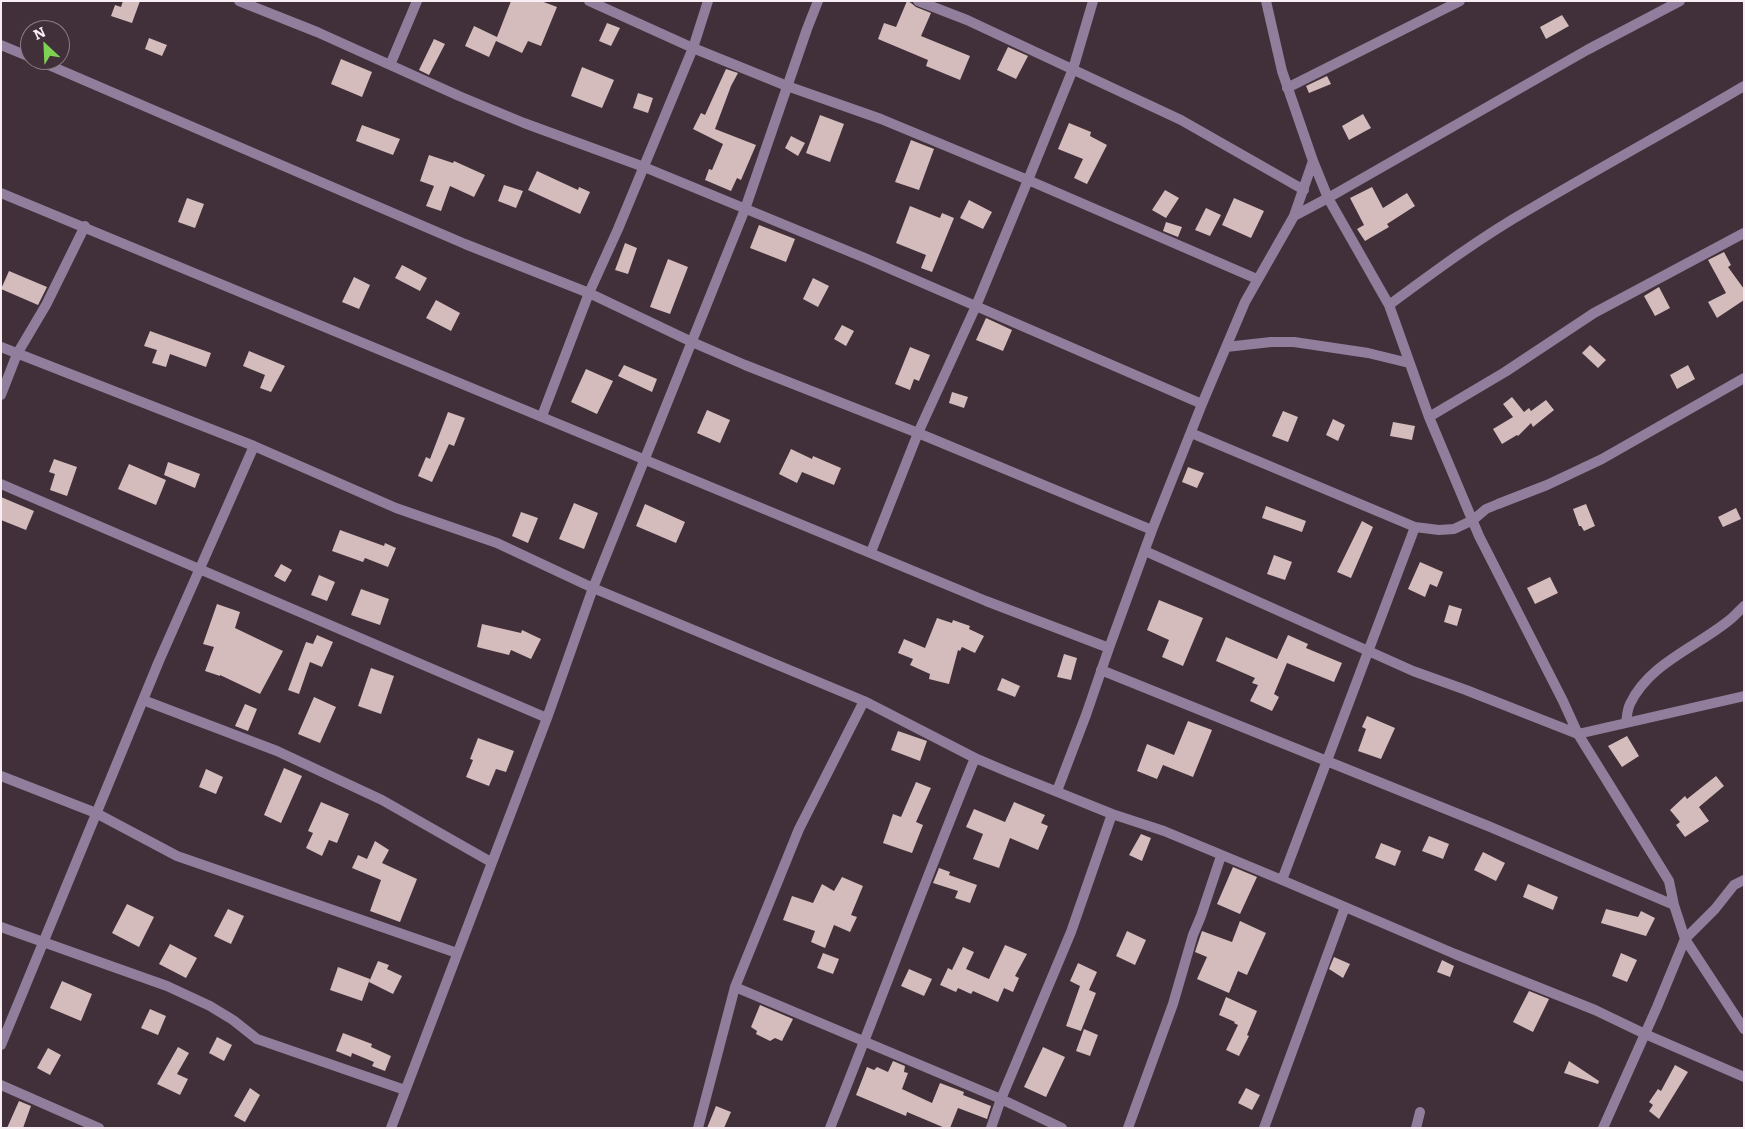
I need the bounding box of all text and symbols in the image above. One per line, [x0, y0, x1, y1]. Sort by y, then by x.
north arrow [20, 20, 70, 70]
text: N [30, 21, 49, 44]

